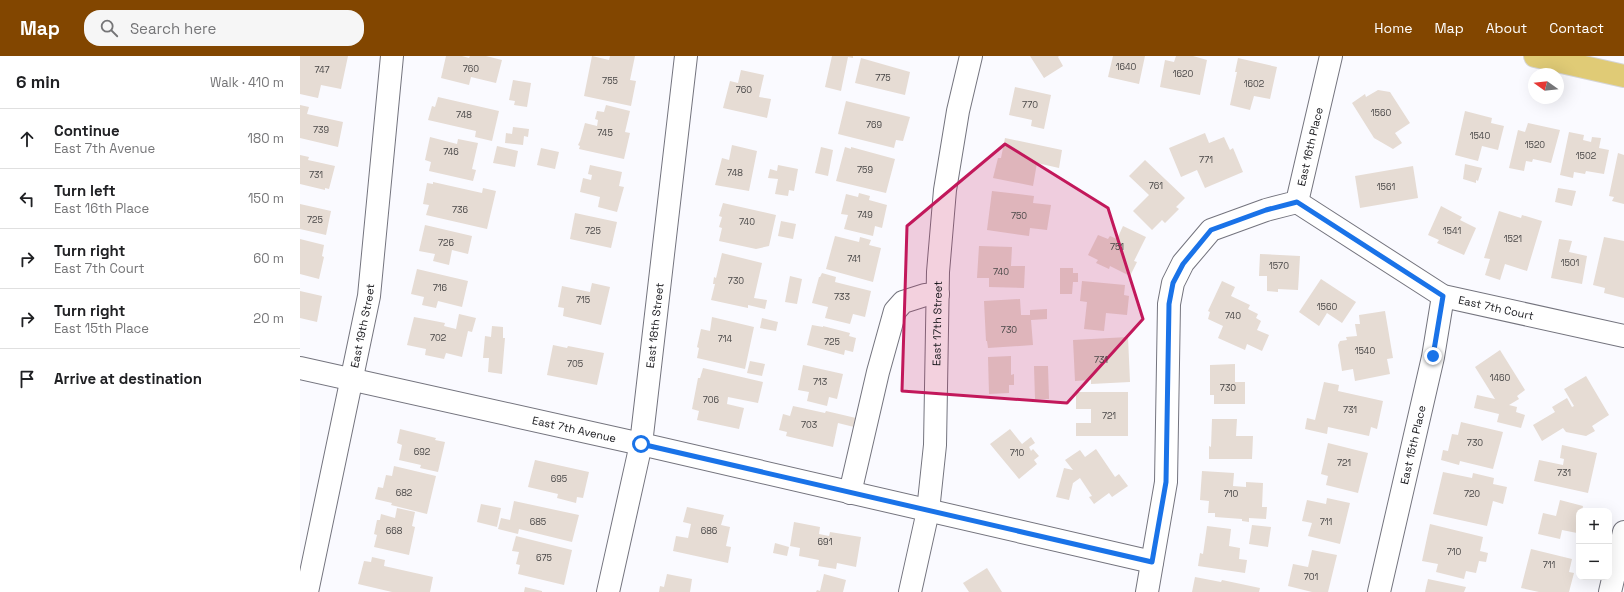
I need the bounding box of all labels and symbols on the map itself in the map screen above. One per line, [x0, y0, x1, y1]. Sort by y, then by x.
house number: 1640 [1116, 61, 1137, 73]
house number: 760 [463, 63, 479, 75]
house number: 747 [315, 64, 329, 76]
house number: 1620 [1173, 68, 1193, 80]
north arrow [1528, 68, 1564, 104]
house number: 775 [875, 72, 891, 84]
house number: 755 [602, 75, 618, 87]
house number: 1602 [1244, 78, 1264, 90]
house number: 760 [736, 84, 752, 96]
house number: 770 [1022, 99, 1038, 111]
street label: East 16th Place [1294, 106, 1326, 188]
house number: 1560 [1371, 107, 1391, 119]
house number: 748 [456, 109, 472, 121]
house number: 769 [866, 119, 882, 131]
house number: 739 [313, 124, 329, 136]
house number: 745 [597, 127, 613, 139]
house number: 1540 [1470, 130, 1490, 142]
house number: 1520 [1525, 139, 1545, 151]
house number: 746 [443, 146, 459, 158]
house number: 1502 [1576, 150, 1596, 162]
house number: 771 [1199, 154, 1213, 166]
house number: 759 [857, 164, 873, 176]
house number: 748 [727, 167, 743, 179]
house number: 731 [309, 169, 323, 181]
house number: 761 [1149, 180, 1163, 192]
house number: 1561 [1377, 181, 1395, 193]
house number: 736 [452, 204, 468, 216]
house number: 749 [857, 209, 873, 221]
house number: 750 [1011, 210, 1027, 222]
house number: 725 [307, 214, 323, 226]
house number: 740 [739, 216, 755, 228]
house number: 725 [585, 225, 601, 237]
house number: 1541 [1443, 225, 1461, 237]
house number: 1521 [1504, 233, 1522, 245]
house number: 726 [438, 237, 454, 249]
house number: 751 [1110, 241, 1124, 253]
house number: 741 [847, 253, 861, 265]
house number: 1501 [1561, 257, 1580, 269]
house number: 1570 [1269, 260, 1289, 272]
house number: 740 [993, 266, 1009, 278]
house number: 730 [728, 275, 744, 287]
street label: East 17th Street [929, 281, 945, 366]
house number: 716 [433, 282, 448, 294]
street label: East 18th Street [643, 282, 667, 369]
street label: East 19th Street [347, 283, 377, 369]
house number: 733 [834, 291, 850, 303]
street label: East 7th Court [1457, 293, 1535, 323]
house number: 715 [576, 294, 590, 306]
house number: 1560 [1317, 301, 1337, 313]
house number: 740 [1225, 310, 1241, 322]
house number: 730 [1001, 324, 1017, 336]
house number: 702 [430, 332, 446, 344]
house number: 714 [718, 333, 733, 345]
house number: 725 [824, 336, 840, 348]
house number: 1540 [1355, 345, 1375, 357]
route end [1424, 347, 1442, 365]
house number: 731 [1094, 354, 1108, 366]
house number: 705 [567, 358, 583, 370]
house number: 1460 [1490, 372, 1511, 384]
house number: 713 [813, 376, 827, 388]
house number: 730 [1220, 382, 1236, 394]
house number: 706 [703, 394, 720, 406]
house number: 731 [1343, 404, 1357, 416]
street label: East 15th Place [1397, 404, 1429, 486]
house number: 721 [1102, 410, 1116, 422]
street label: East 7th Avenue [531, 413, 618, 445]
house number: 703 [801, 419, 817, 431]
route start [632, 435, 650, 453]
house number: 730 [1467, 437, 1483, 449]
house number: 692 [414, 446, 430, 458]
house number: 710 [1010, 447, 1024, 459]
house number: 721 [1337, 457, 1351, 469]
house number: 731 [1557, 467, 1571, 479]
house number: 695 [551, 473, 567, 485]
house number: 682 [396, 487, 412, 499]
house number: 710 [1224, 488, 1238, 500]
house number: 720 [1464, 488, 1480, 500]
house number: 685 [530, 516, 546, 528]
house number: 711 [1320, 516, 1332, 528]
house number: 668 [386, 525, 403, 537]
house number: 686 [701, 525, 718, 537]
house number: 691 [818, 536, 833, 548]
house number: 710 [1447, 546, 1461, 558]
house number: 675 [536, 552, 552, 564]
house number: 711 [1543, 559, 1555, 571]
house number: 701 [1304, 571, 1319, 583]

